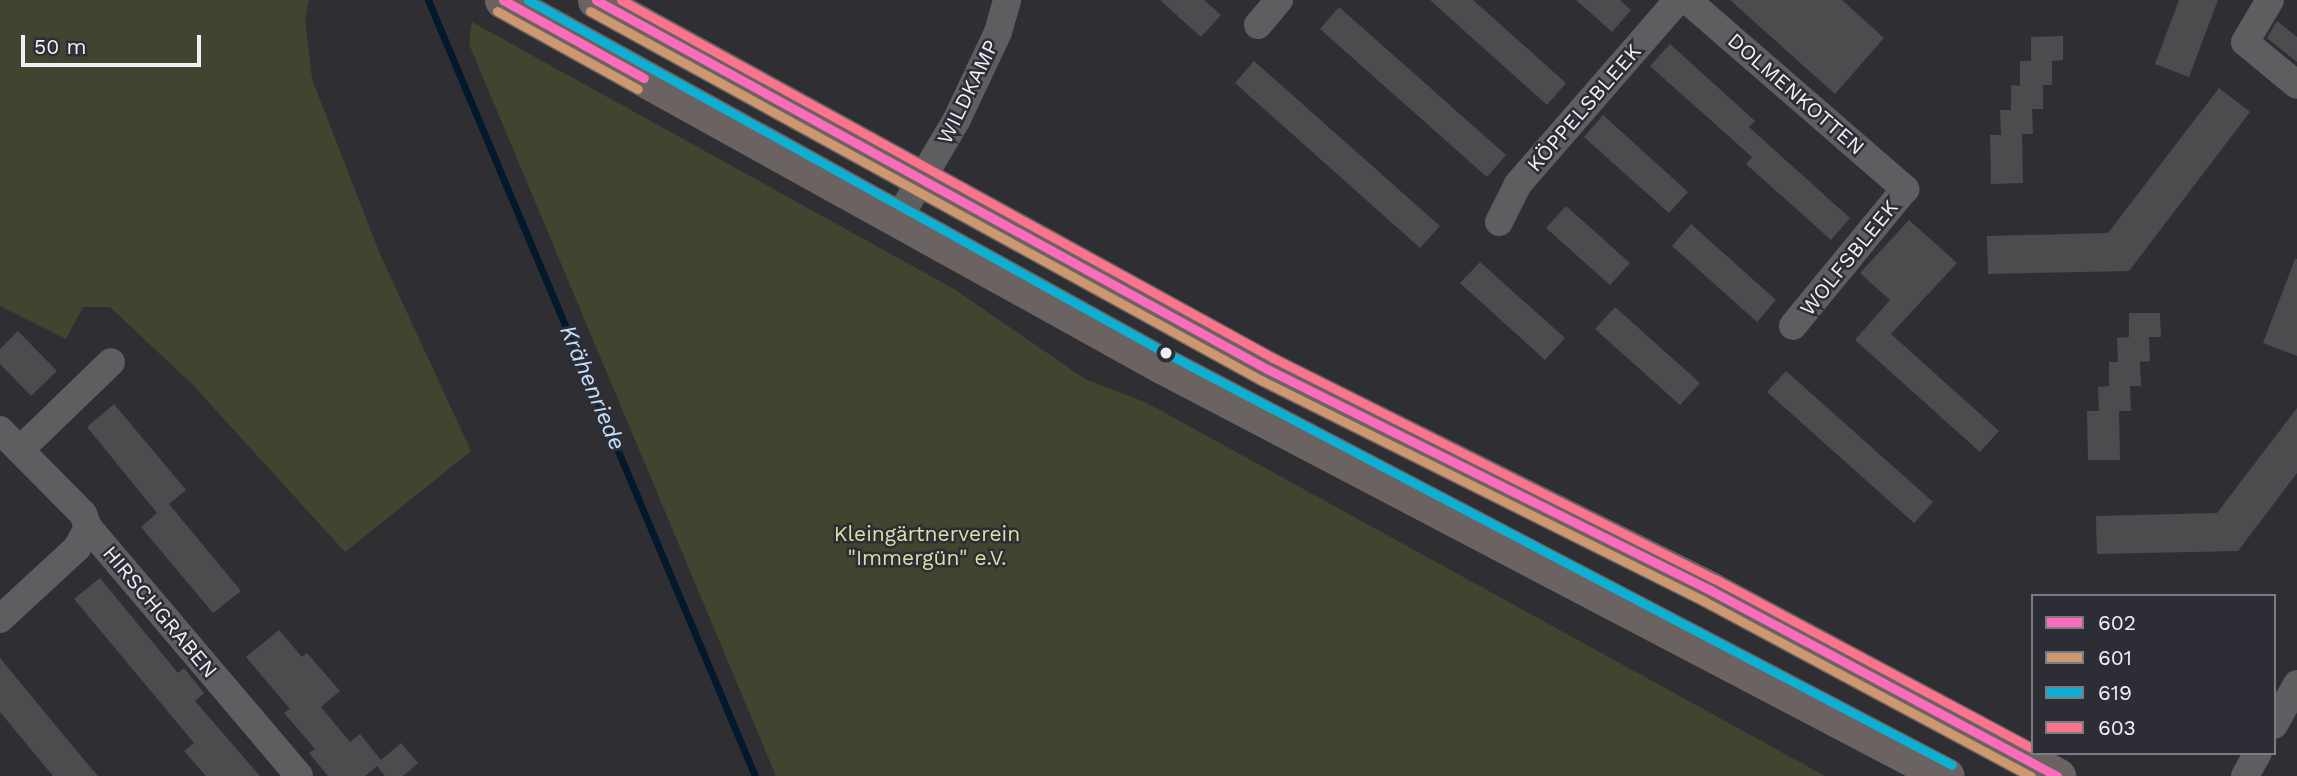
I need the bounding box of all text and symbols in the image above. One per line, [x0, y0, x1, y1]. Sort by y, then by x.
scale bar [24, 21, 205, 65]
street label: DOLMENKOTTEN [1723, 28, 1869, 160]
text: 50 m [34, 34, 86, 59]
street label: WILDKAMP [932, 36, 1004, 148]
street label: KÖPPELSBLEEK [1522, 39, 1646, 177]
street label: WOLFSBLEEK [1795, 195, 1903, 321]
water label: Krähenriede [553, 321, 631, 455]
unlabelled marker [1159, 346, 1173, 360]
park label: Kleingärtnerverein "Immergün" e.V. [834, 521, 1020, 571]
street label: HIRSCHGRABEN [98, 541, 222, 683]
legend [2031, 594, 2276, 755]
text: 602 [2098, 610, 2136, 635]
text: 601 [2098, 645, 2132, 670]
text: 619 [2098, 680, 2132, 705]
text: 603 [2098, 715, 2136, 740]

